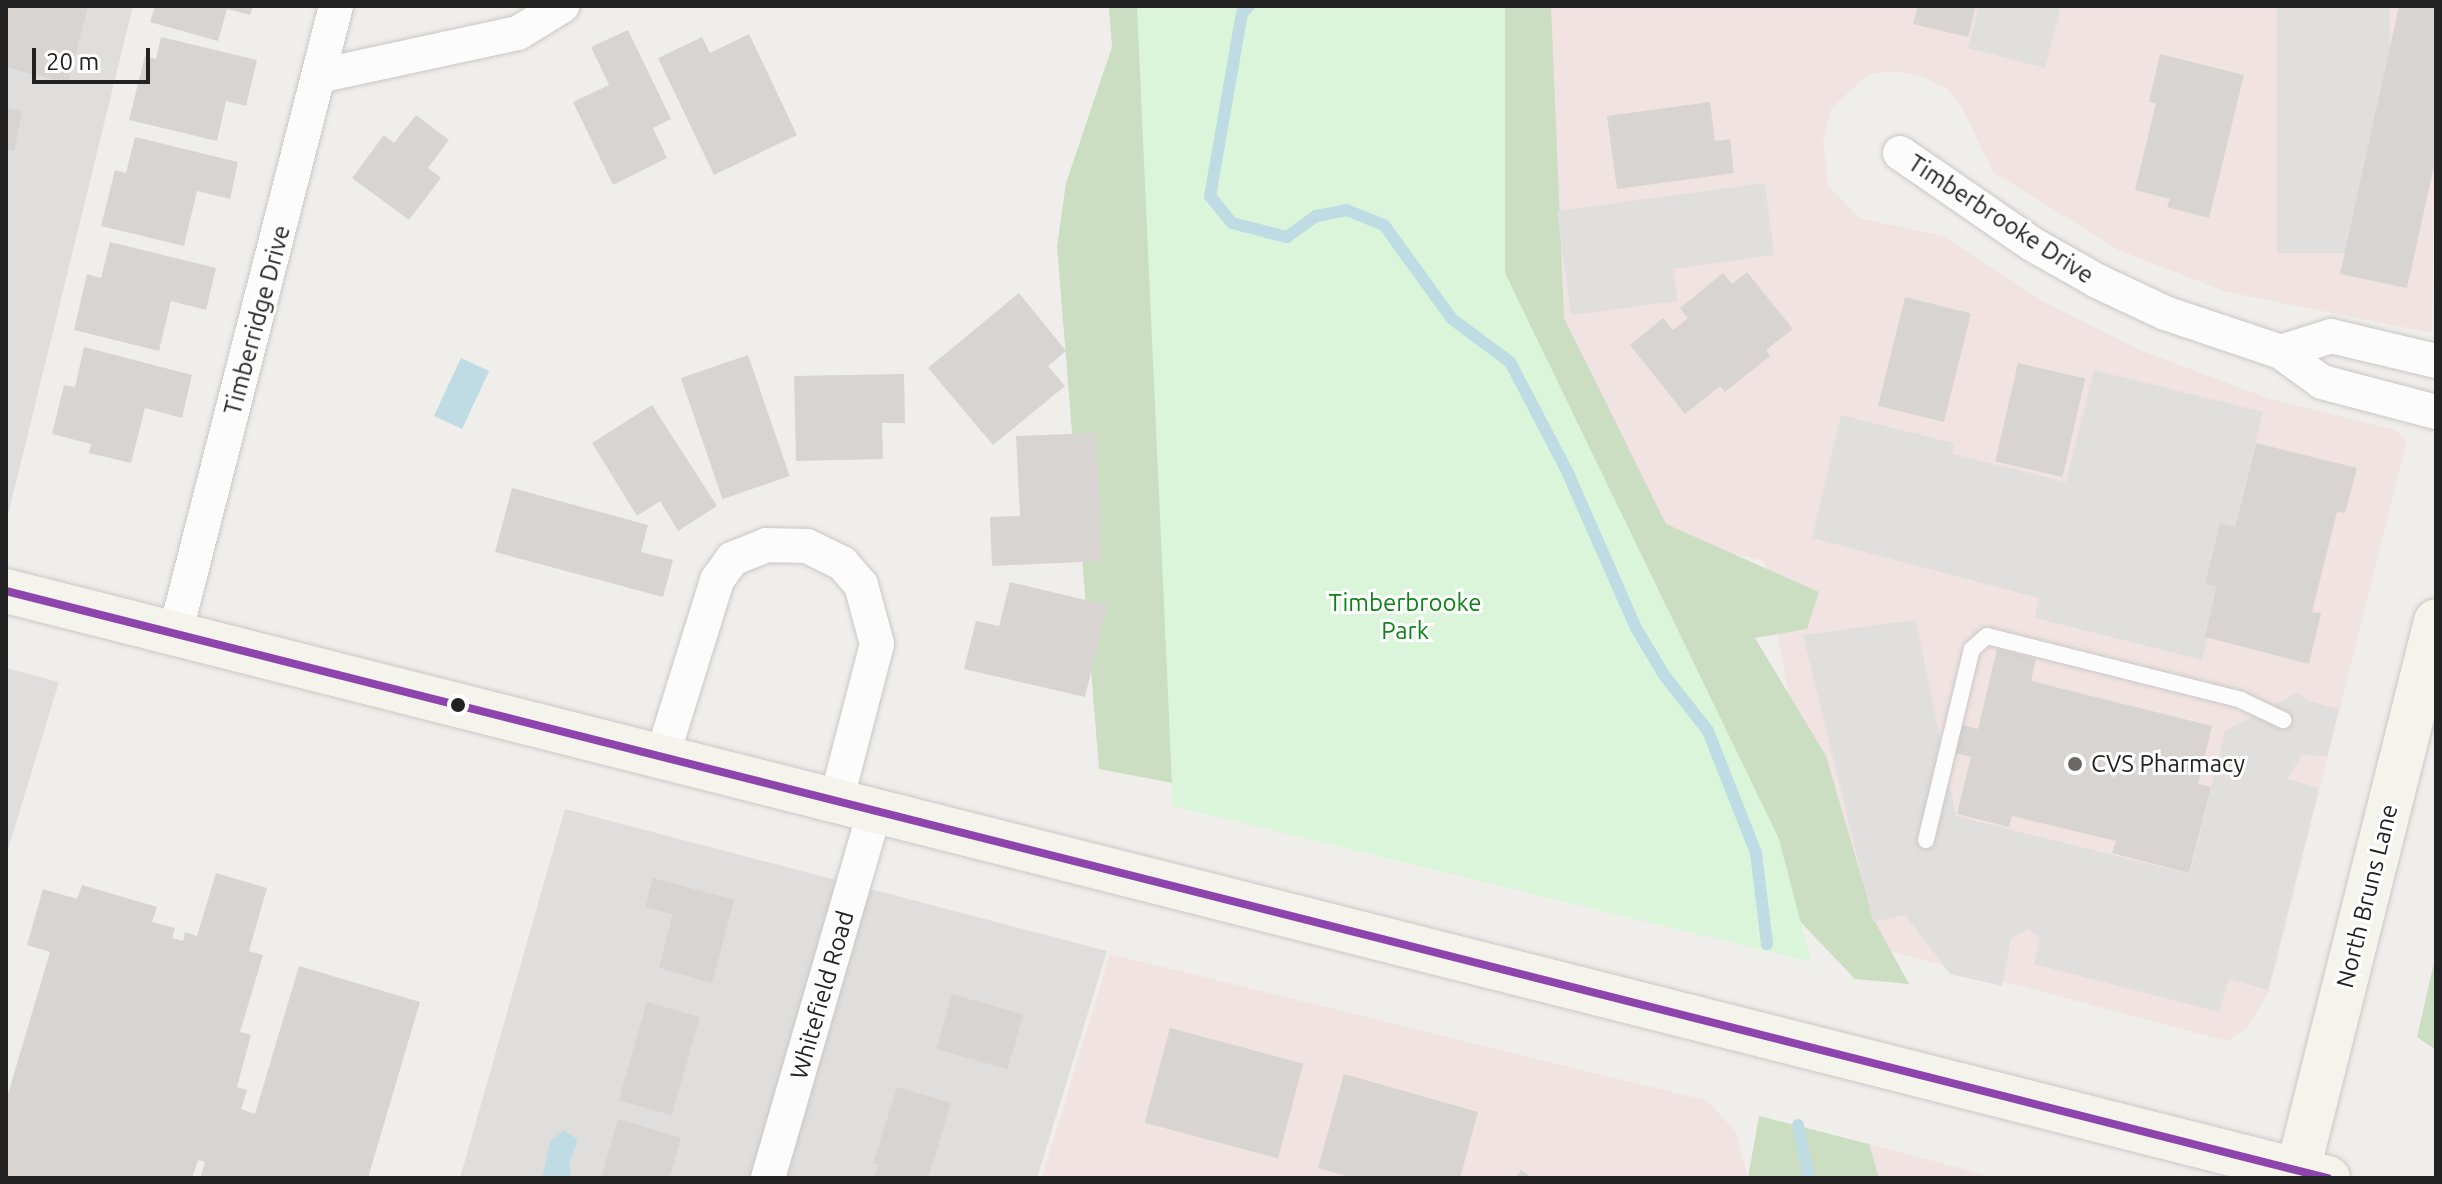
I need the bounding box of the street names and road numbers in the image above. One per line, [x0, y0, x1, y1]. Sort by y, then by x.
street label: Timberbrooke Drive [1903, 148, 2099, 290]
street label: Timberridge Drive [218, 222, 296, 418]
street label: North Bruns Lane [2330, 801, 2404, 991]
street label: Whitefield Road [784, 908, 860, 1082]

